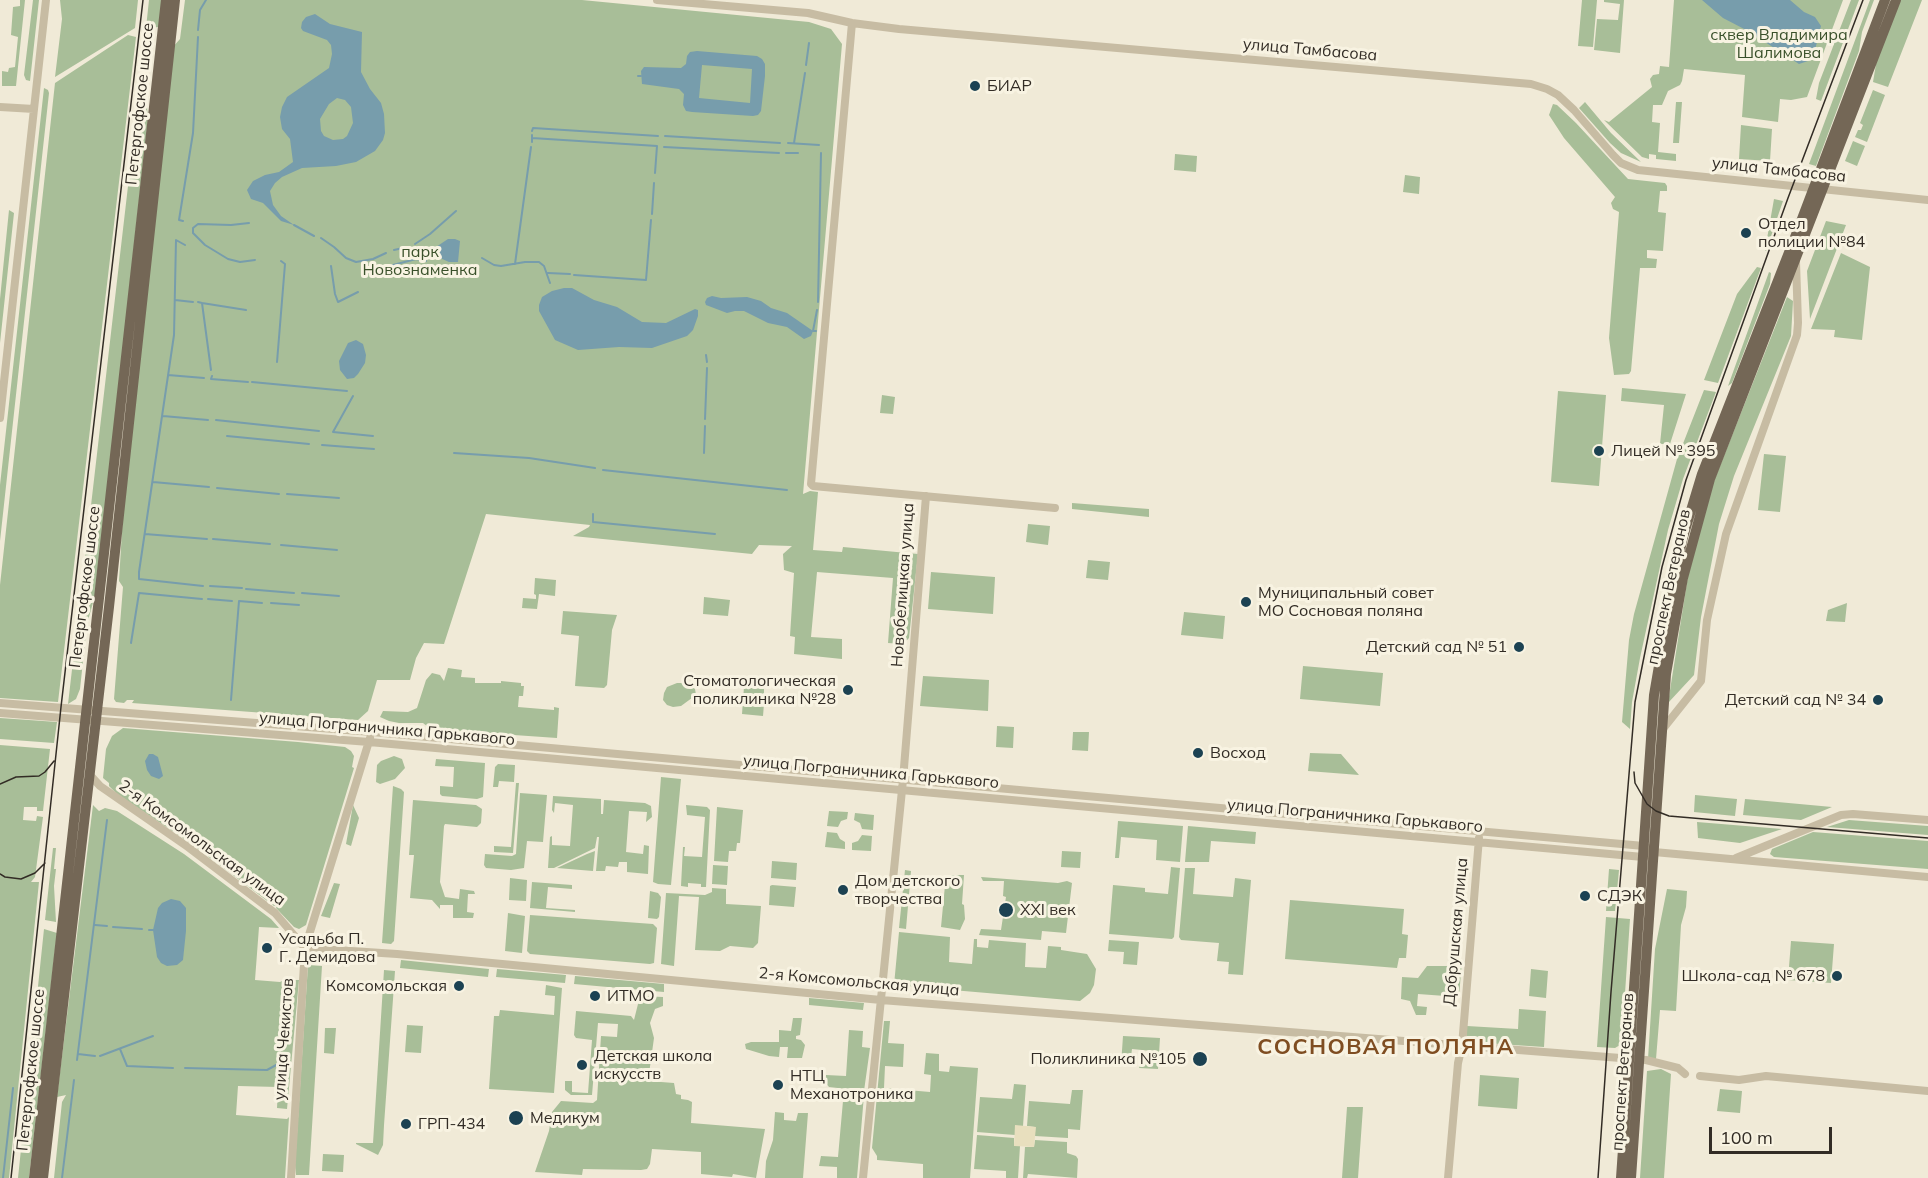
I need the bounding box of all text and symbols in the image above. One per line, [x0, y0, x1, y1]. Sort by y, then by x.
street label: Петергофское шоссе [122, 22, 158, 186]
park label: сквер Владимира Шалимова [1710, 25, 1848, 63]
street label: улица Тамбасова [1242, 35, 1378, 65]
place label: БИАР [987, 76, 1032, 96]
marker: БИАР [968, 79, 982, 93]
street label: улица Тамбасова [1711, 153, 1847, 187]
place label: Отдел полиции №84 [1758, 214, 1865, 252]
marker: Отдел полиции №84 [1739, 226, 1753, 240]
park label: парк Новознаменка [363, 242, 477, 280]
place label: Лицей № 395 [1611, 441, 1715, 461]
marker: Лицей № 395 [1592, 444, 1606, 458]
street label: Новобелицкая улица [888, 502, 918, 668]
street label: Петергофское шоссе [66, 505, 104, 669]
street label: проспект Ветеранов [1643, 508, 1695, 666]
place label: Муниципальный совет МО Сосновая поляна [1258, 583, 1434, 621]
marker: Муниципальный совет МО Сосновая поляна [1239, 595, 1253, 609]
place label: Детский сад № 51 [1366, 637, 1507, 657]
marker: Детский сад № 51 [1512, 640, 1526, 654]
place label: Стоматологическая поликлиника №28 [683, 671, 836, 709]
marker: Стоматологическая поликлиника №28 [841, 683, 855, 697]
place label: Детский сад № 34 [1725, 690, 1866, 710]
marker: Детский сад № 34 [1871, 693, 1885, 707]
street label: улица Пограничника Гарькавого [258, 708, 516, 750]
place label: Восход [1210, 743, 1266, 763]
marker: Восход [1191, 746, 1205, 760]
street label: улица Пограничника Гарькавого [742, 751, 1000, 793]
street label: 2-я Комсомольская улица [115, 776, 289, 910]
street label: улица Пограничника Гарькавого [1226, 795, 1484, 837]
street label: Добрушская улица [1440, 857, 1472, 1007]
place label: Дом детского творчества [855, 871, 960, 909]
marker: Дом детского творчества [836, 883, 850, 897]
place label: СДЭК [1597, 886, 1642, 906]
marker: СДЭК [1578, 889, 1592, 903]
place label: XXI век [1020, 900, 1076, 920]
marker: XXI век [997, 901, 1015, 919]
place label: Усадьба П. Г. Демидова [279, 929, 375, 967]
marker: Усадьба П. Г. Демидова [260, 941, 274, 955]
street label: 2-я Комсомольская улица [758, 964, 960, 1000]
place label: Школа-сад № 678 [1682, 966, 1825, 986]
marker: Школа-сад № 678 [1830, 969, 1844, 983]
place label: Комсомольская [326, 976, 447, 996]
street label: улица Чекистов [270, 977, 298, 1101]
marker: Комсомольская [452, 979, 466, 993]
place label: ИТМО [607, 986, 655, 1006]
street label: Петергофское шоссе [13, 988, 49, 1152]
marker: ИТМО [588, 989, 602, 1003]
street label: проспект Ветеранов [1608, 992, 1638, 1152]
district label: СОСНОВАЯ ПОЛЯНА [1257, 1034, 1515, 1060]
place label: Детская школа искусств [594, 1046, 712, 1084]
place label: Поликлиника №105 [1030, 1049, 1186, 1069]
marker: Поликлиника №105 [1191, 1050, 1209, 1068]
marker: Детская школа искусств [575, 1058, 589, 1072]
place label: НТЦ Механотроника [790, 1066, 913, 1104]
marker: НТЦ Механотроника [771, 1078, 785, 1092]
place label: Медикум [530, 1108, 600, 1128]
marker: Медикум [507, 1109, 525, 1127]
place label: ГРП-434 [418, 1114, 485, 1134]
scale bar [1712, 1115, 1835, 1153]
marker: ГРП-434 [399, 1117, 413, 1131]
text: 100 m [1720, 1126, 1773, 1149]

